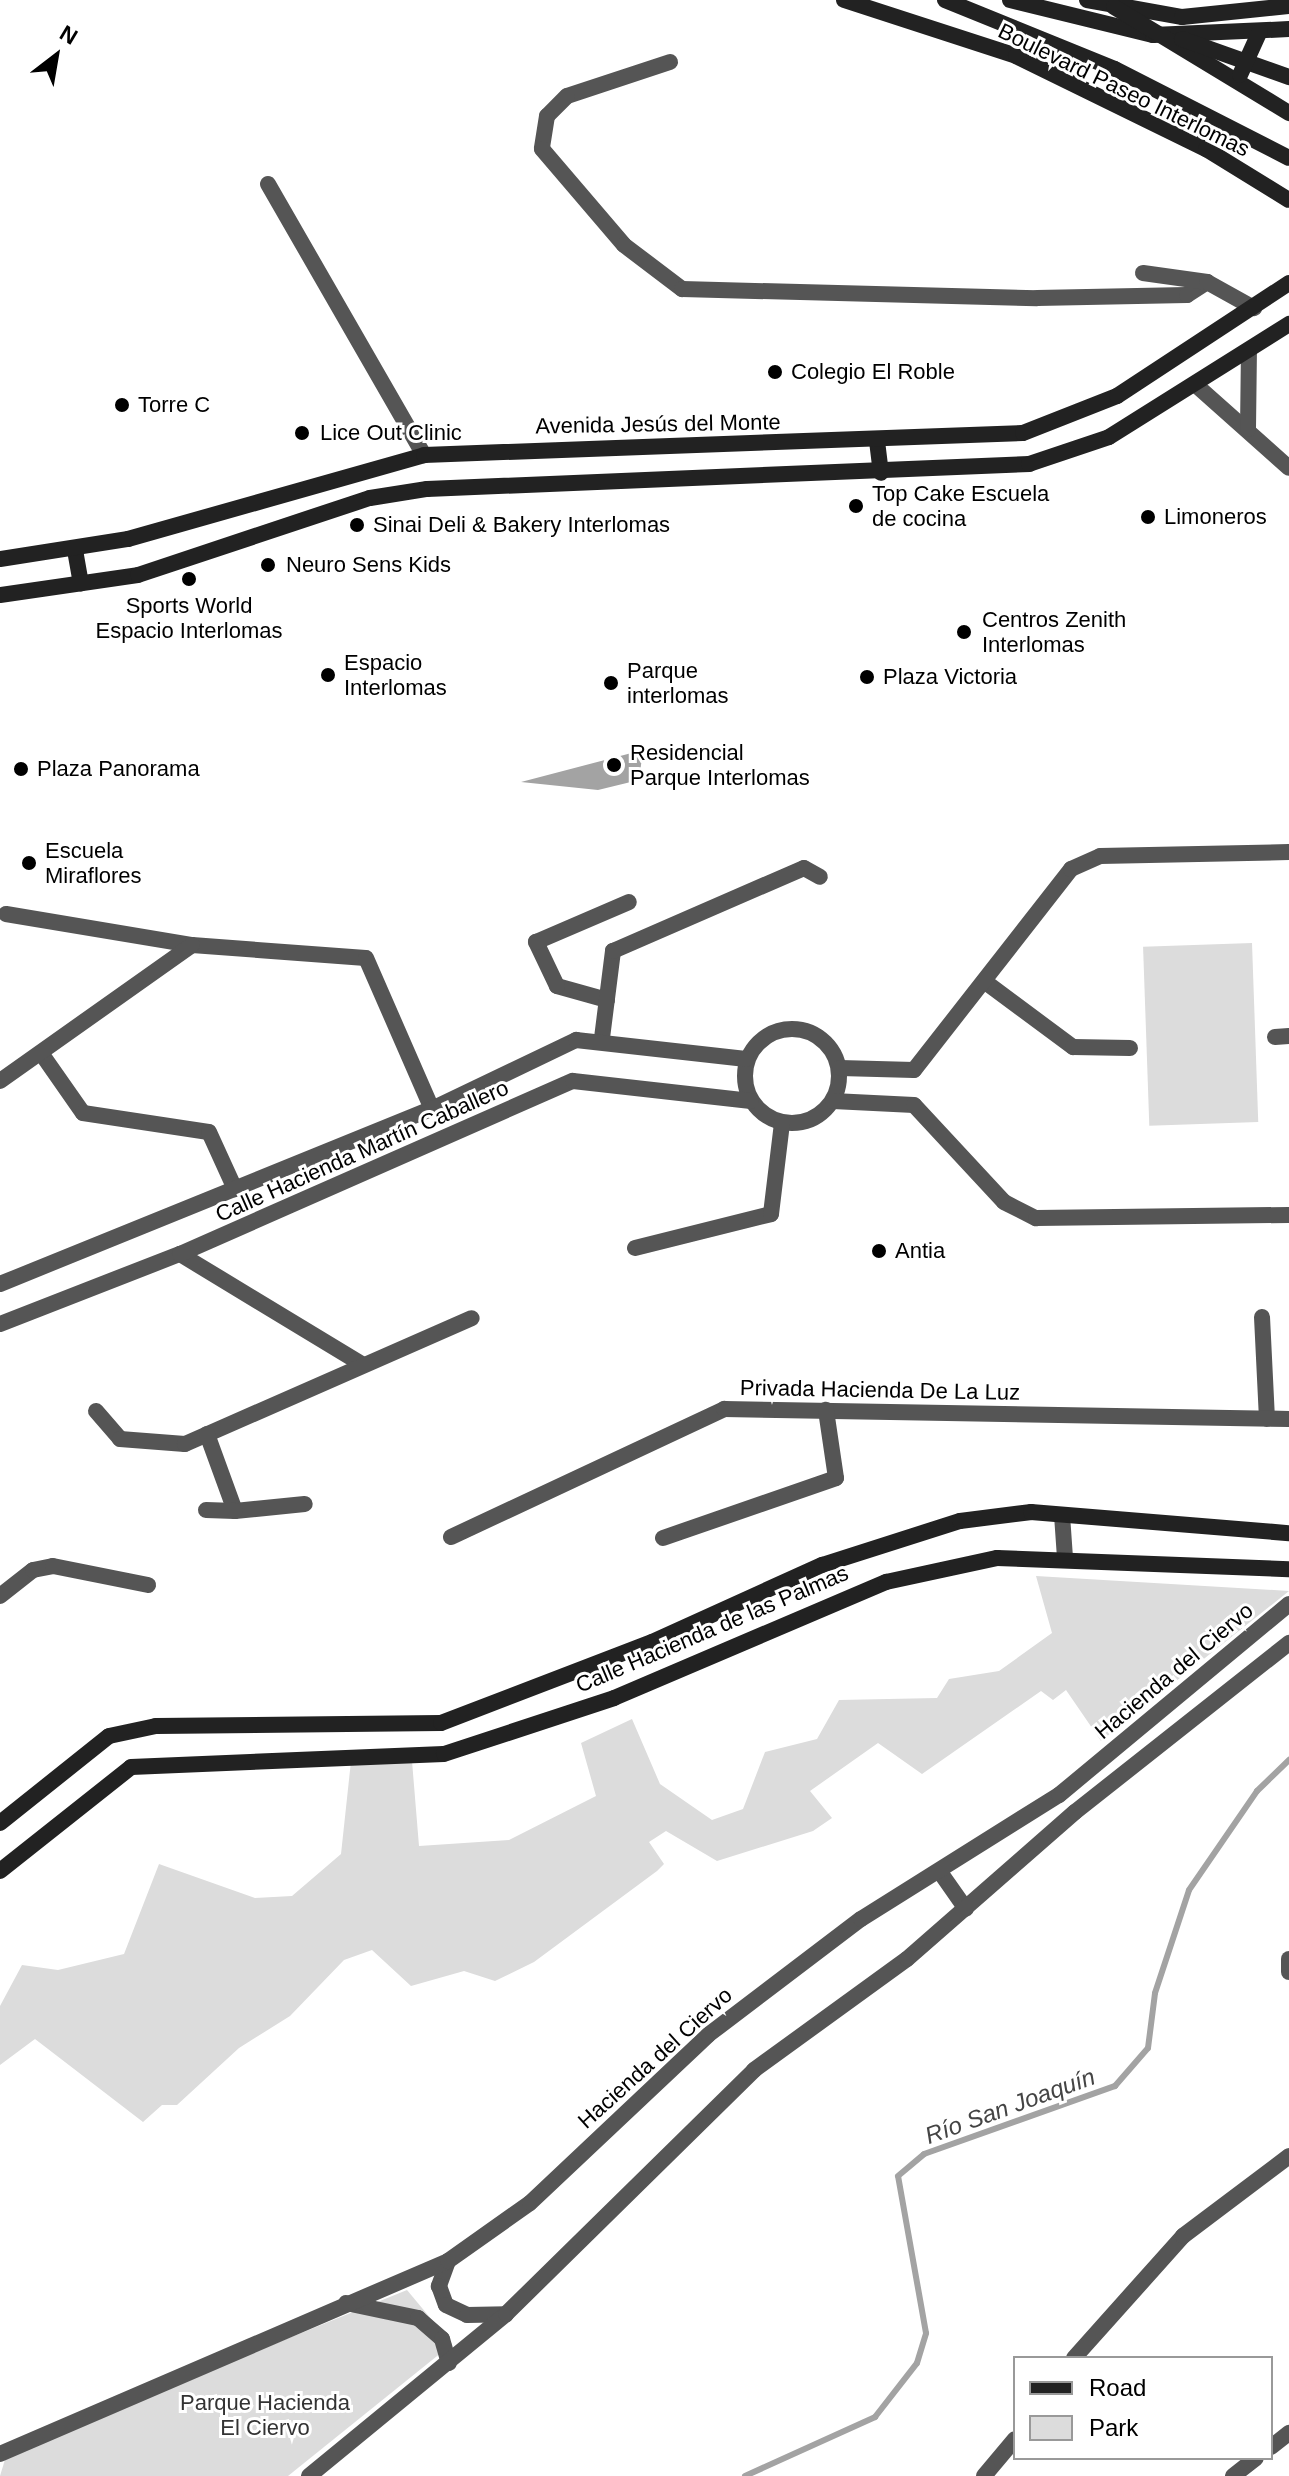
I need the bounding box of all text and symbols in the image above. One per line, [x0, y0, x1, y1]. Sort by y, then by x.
north arrow [16, 16, 96, 96]
street label: Boulevard Paseo Interlomas [994, 18, 1254, 162]
text: N [55, 20, 82, 50]
place label: Colegio El Roble [791, 359, 955, 385]
marker: Colegio El Roble [766, 363, 784, 381]
place label: Torre C [138, 392, 210, 418]
marker: Torre C [113, 396, 131, 414]
street label: Avenida Jesús del Monte [535, 409, 781, 439]
place label: Lice Out Clinic [320, 420, 462, 446]
marker: Lice Out Clinic [291, 422, 313, 444]
place label: Top Cake Escuela de cocina [872, 480, 1049, 532]
marker: Top Cake Escuela de cocina [847, 497, 865, 515]
place label: Limoneros [1164, 504, 1267, 530]
marker: Limoneros [1139, 508, 1157, 526]
place label: Sinai Deli & Bakery Interlomas [373, 512, 670, 538]
marker: Sinai Deli & Bakery Interlomas [348, 516, 366, 534]
place label: Neuro Sens Kids [286, 552, 451, 578]
marker: Neuro Sens Kids [257, 554, 279, 576]
marker: Sports World Espacio Interlomas [180, 570, 198, 588]
place label: Sports World Espacio Interlomas [95, 592, 283, 644]
place label: Centros Zenith Interlomas [982, 606, 1126, 658]
marker: Centros Zenith Interlomas [953, 621, 975, 643]
place label: Espacio Interlomas [344, 649, 447, 700]
place label: Parque interlomas [627, 657, 728, 708]
place label: Plaza Victoria [883, 664, 1017, 690]
marker: Espacio Interlomas [319, 666, 337, 684]
marker: Plaza Victoria [858, 668, 876, 686]
marker: Parque interlomas [602, 674, 620, 692]
place label: Residencial Parque Interlomas [630, 739, 810, 790]
place label: Plaza Panorama [37, 756, 200, 782]
marker: Residencial Parque Interlomas [605, 756, 623, 774]
marker: Plaza Panorama [12, 760, 30, 778]
place label: Escuela Miraflores [45, 837, 142, 888]
marker: Escuela Miraflores [20, 854, 38, 872]
street label: Calle Hacienda Martín Caballero [211, 1074, 513, 1228]
place label: Antia [895, 1238, 945, 1264]
marker: Antia [870, 1242, 888, 1260]
street label: Privada Hacienda De La Luz [740, 1374, 1020, 1406]
street label: Calle Hacienda de las Palmas [572, 1560, 852, 1698]
street label: Hacienda del Ciervo [1090, 1597, 1258, 1745]
street label: Hacienda del Ciervo [573, 1982, 737, 2134]
water label: Río San Joaquín [921, 2062, 1099, 2150]
legend [1013, 2356, 1273, 2460]
text: Road [1089, 2374, 1146, 2401]
park label: Parque Hacienda El Ciervo [180, 2389, 350, 2440]
text: Park [1089, 2414, 1138, 2441]

